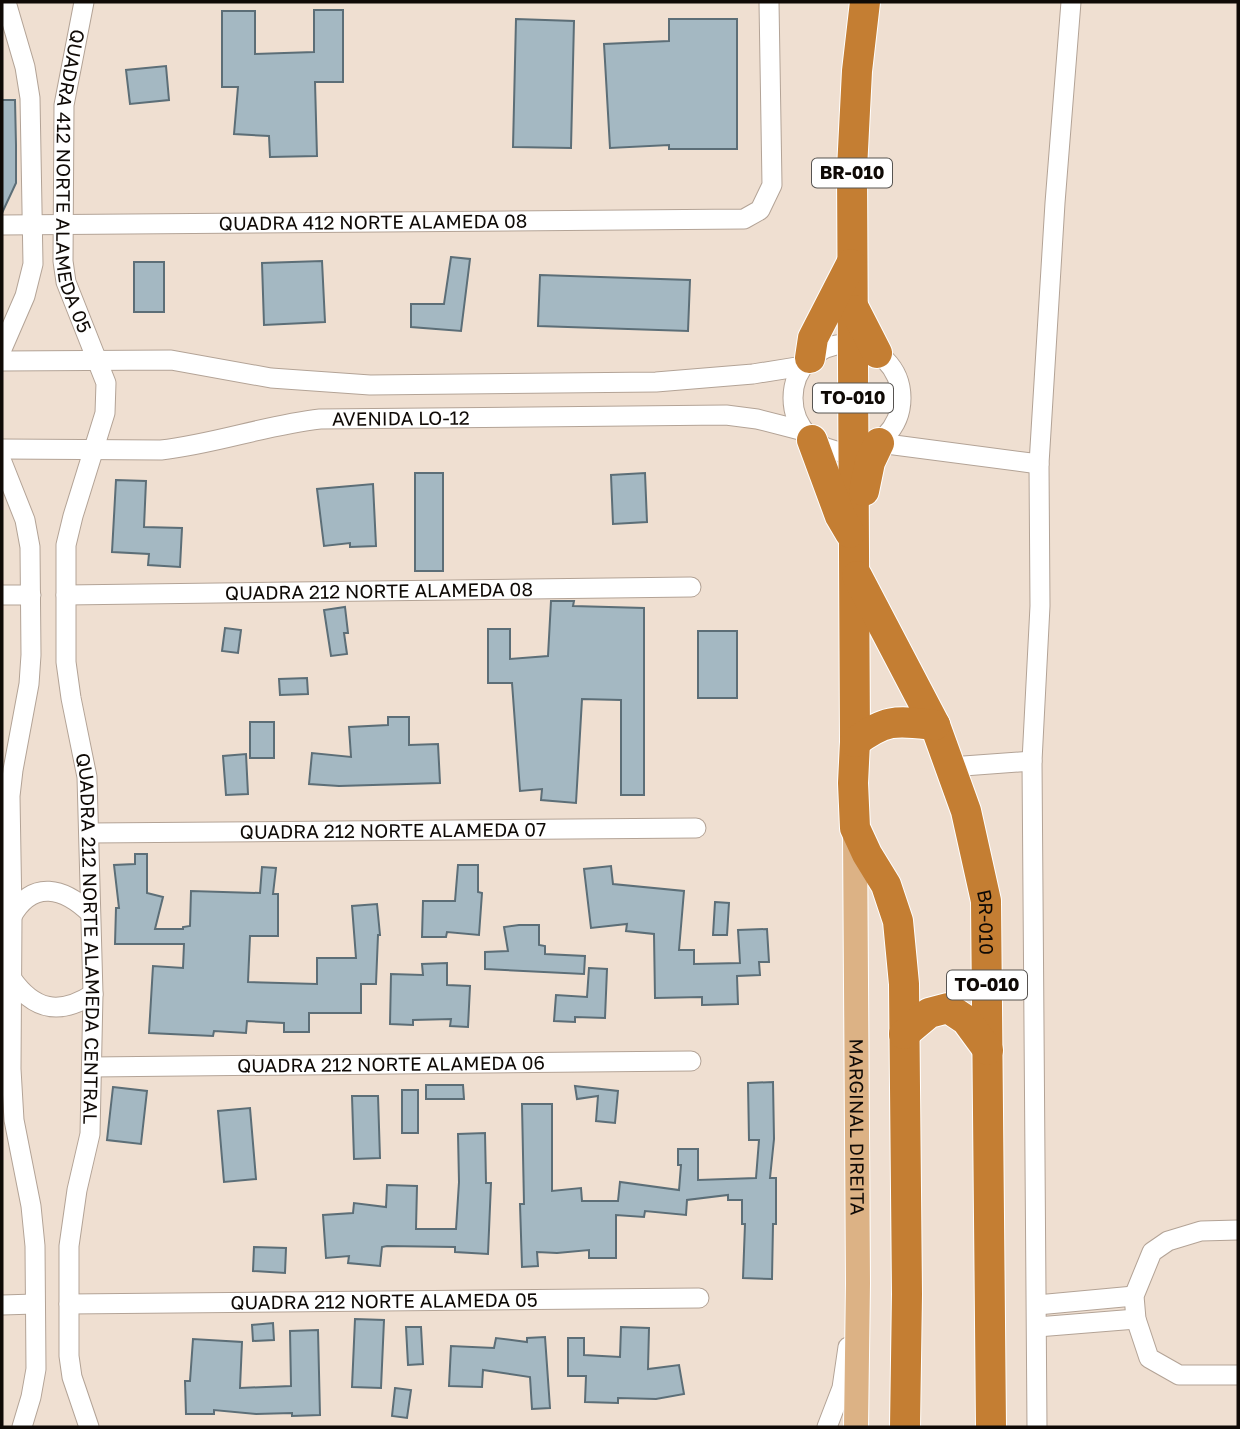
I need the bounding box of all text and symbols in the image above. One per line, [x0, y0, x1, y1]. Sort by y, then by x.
street label: QUADRA 412 NORTE ALAMEDA 05 [51, 27, 97, 336]
road number: BR-010 [812, 158, 892, 188]
street label: QUADRA 412 NORTE ALAMEDA 08 [219, 209, 527, 234]
road number: TO-010 [813, 384, 893, 412]
street label: AVENIDA LO-12 [332, 406, 470, 430]
street label: QUADRA 212 NORTE ALAMEDA 08 [225, 577, 533, 604]
street label: QUADRA 212 NORTE ALAMEDA CENTRAL [71, 751, 105, 1125]
street label: QUADRA 212 NORTE ALAMEDA 07 [240, 817, 546, 843]
street label: BR-010 [973, 887, 999, 955]
road number: TO-010 [947, 970, 1027, 1000]
street label: MARGINAL DIREITA [845, 1038, 870, 1216]
street label: QUADRA 212 NORTE ALAMEDA 06 [237, 1050, 545, 1077]
street label: QUADRA 212 NORTE ALAMEDA 05 [230, 1288, 538, 1313]

